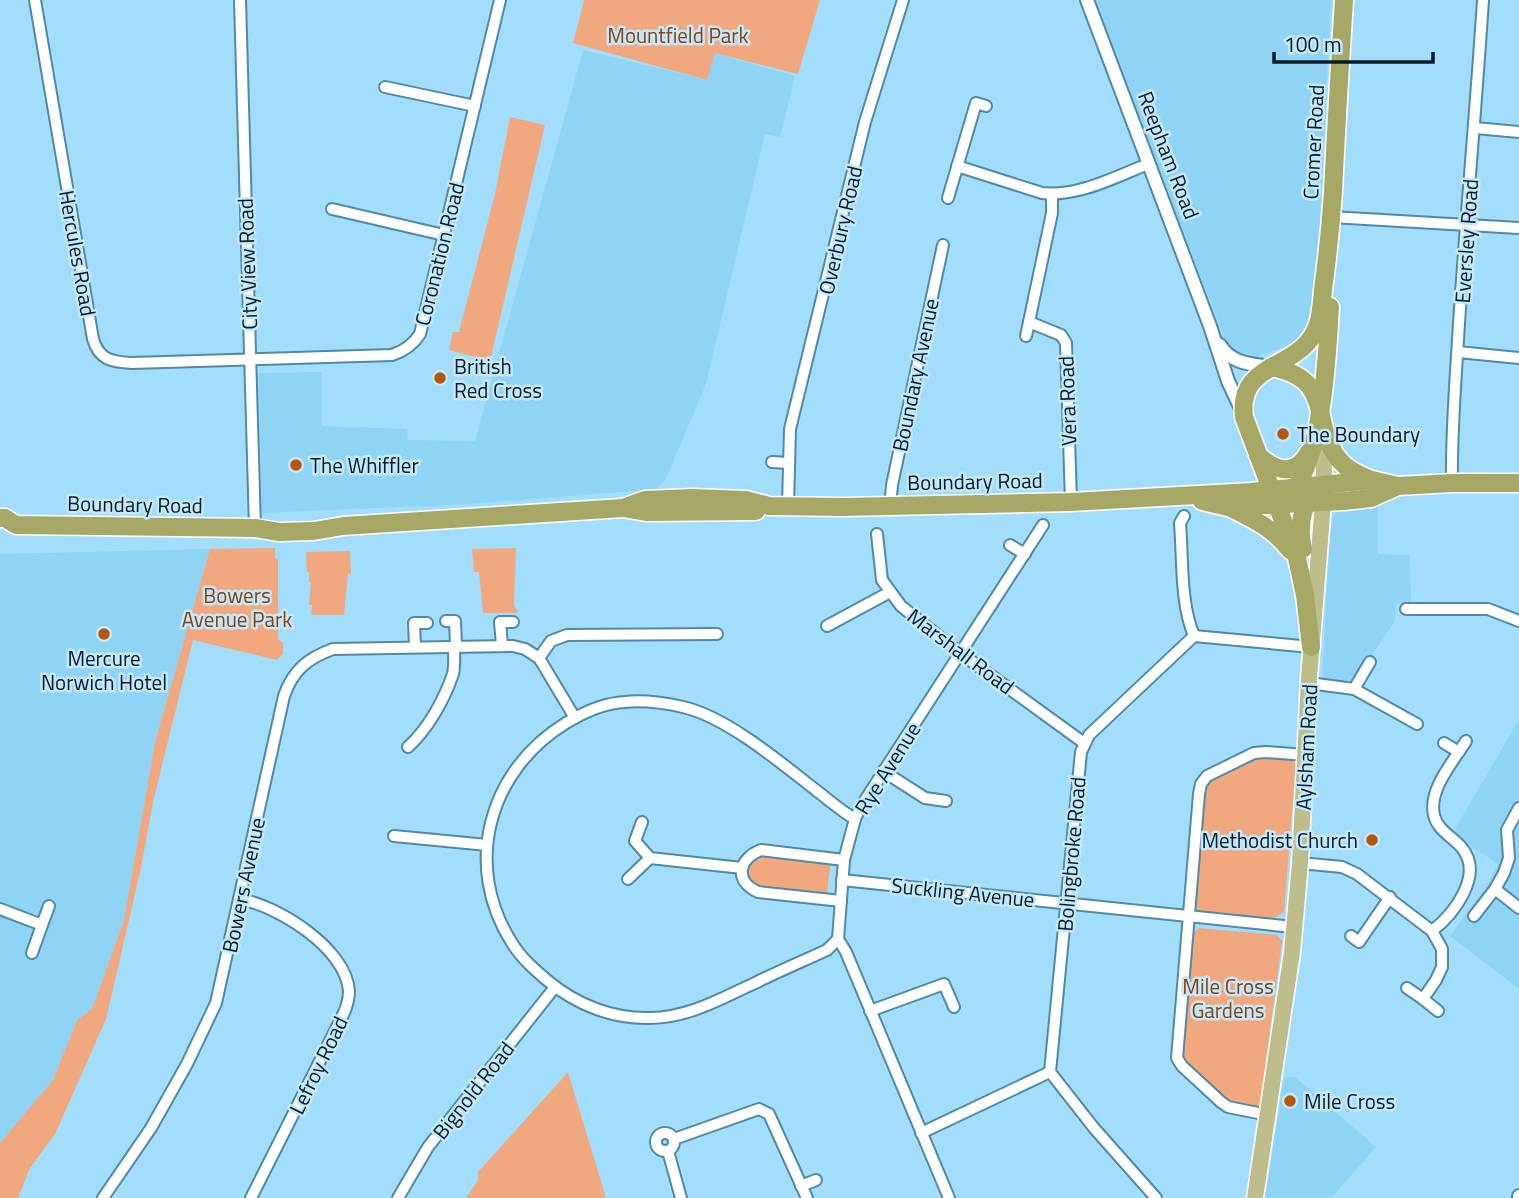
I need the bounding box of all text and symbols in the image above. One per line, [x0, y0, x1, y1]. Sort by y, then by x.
park label: Mountfield Park [607, 19, 749, 51]
scale bar [1274, 21, 1433, 65]
text: 100 m [1284, 28, 1341, 60]
street label: Cromer Road [1294, 84, 1332, 200]
street label: Reepham Road [1130, 86, 1208, 224]
street label: Overbury Road [810, 162, 870, 298]
street label: Eversley Road [1446, 178, 1486, 304]
street label: Coronation Road [406, 179, 472, 329]
street label: Hercules Road [51, 188, 105, 318]
street label: City View Road [229, 198, 265, 330]
street label: Boundary Avenue [883, 295, 947, 455]
place label: British Red Cross [454, 350, 542, 406]
street label: Vera Road [1049, 355, 1085, 447]
marker: British Red Cross [432, 370, 448, 386]
place label: The Boundary [1297, 418, 1420, 450]
marker: The Boundary [1275, 426, 1291, 442]
place label: The Whiffler [310, 449, 419, 481]
marker: The Whiffler [288, 457, 304, 473]
street label: Boundary Road [907, 464, 1043, 498]
street label: Boundary Road [67, 487, 203, 521]
park label: Bowers Avenue Park [182, 579, 292, 635]
street label: Marshall Road [901, 600, 1021, 702]
marker: Mercure Norwich Hotel [96, 626, 112, 642]
place label: Mercure Norwich Hotel [41, 642, 167, 698]
street label: Aylsham Road [1287, 683, 1325, 811]
street label: Rye Avenue [846, 716, 928, 820]
street label: Bolingbroke Road [1048, 775, 1094, 933]
street label: Bowers Avenue [213, 814, 273, 956]
place label: Methodist Church [1201, 824, 1358, 856]
marker: Methodist Church [1364, 832, 1380, 848]
street label: Suckling Avenue [890, 869, 1036, 915]
park label: Mile Cross Gardens [1182, 970, 1274, 1026]
street label: Lefroy Road [280, 1010, 356, 1120]
street label: Bignold Road [424, 1034, 522, 1146]
place label: Mile Cross [1304, 1085, 1395, 1117]
marker: Mile Cross [1282, 1093, 1298, 1109]

